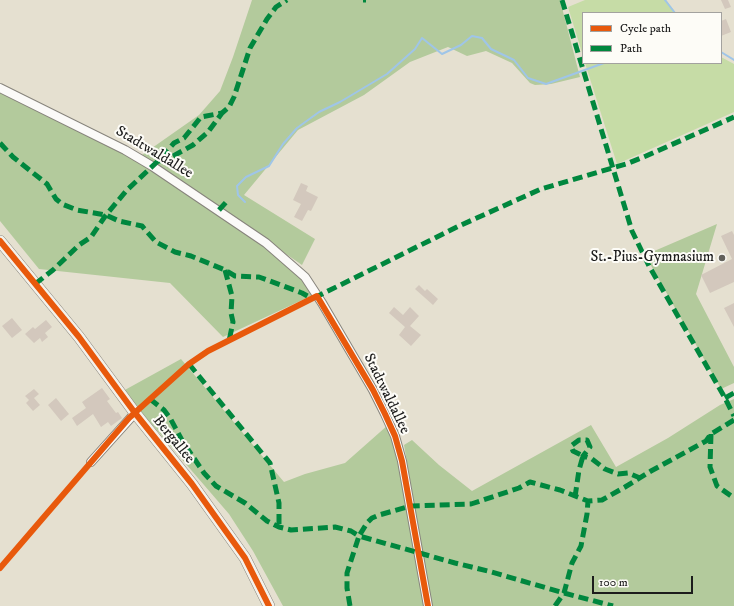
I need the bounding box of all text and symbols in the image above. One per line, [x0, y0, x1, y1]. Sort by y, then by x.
legend [582, 12, 722, 64]
text: Cycle path [620, 21, 671, 36]
text: Path [620, 41, 642, 56]
street label: Stadtwaldallee [112, 123, 196, 183]
place label: St.-Pius-Gymnasium [590, 249, 714, 267]
marker: St.-Pius-Gymnasium [717, 253, 727, 263]
street label: Stadtwaldallee [359, 351, 413, 437]
street label: Bergallee [148, 412, 198, 468]
scale bar [594, 568, 695, 594]
text: 100 m [599, 575, 628, 590]

